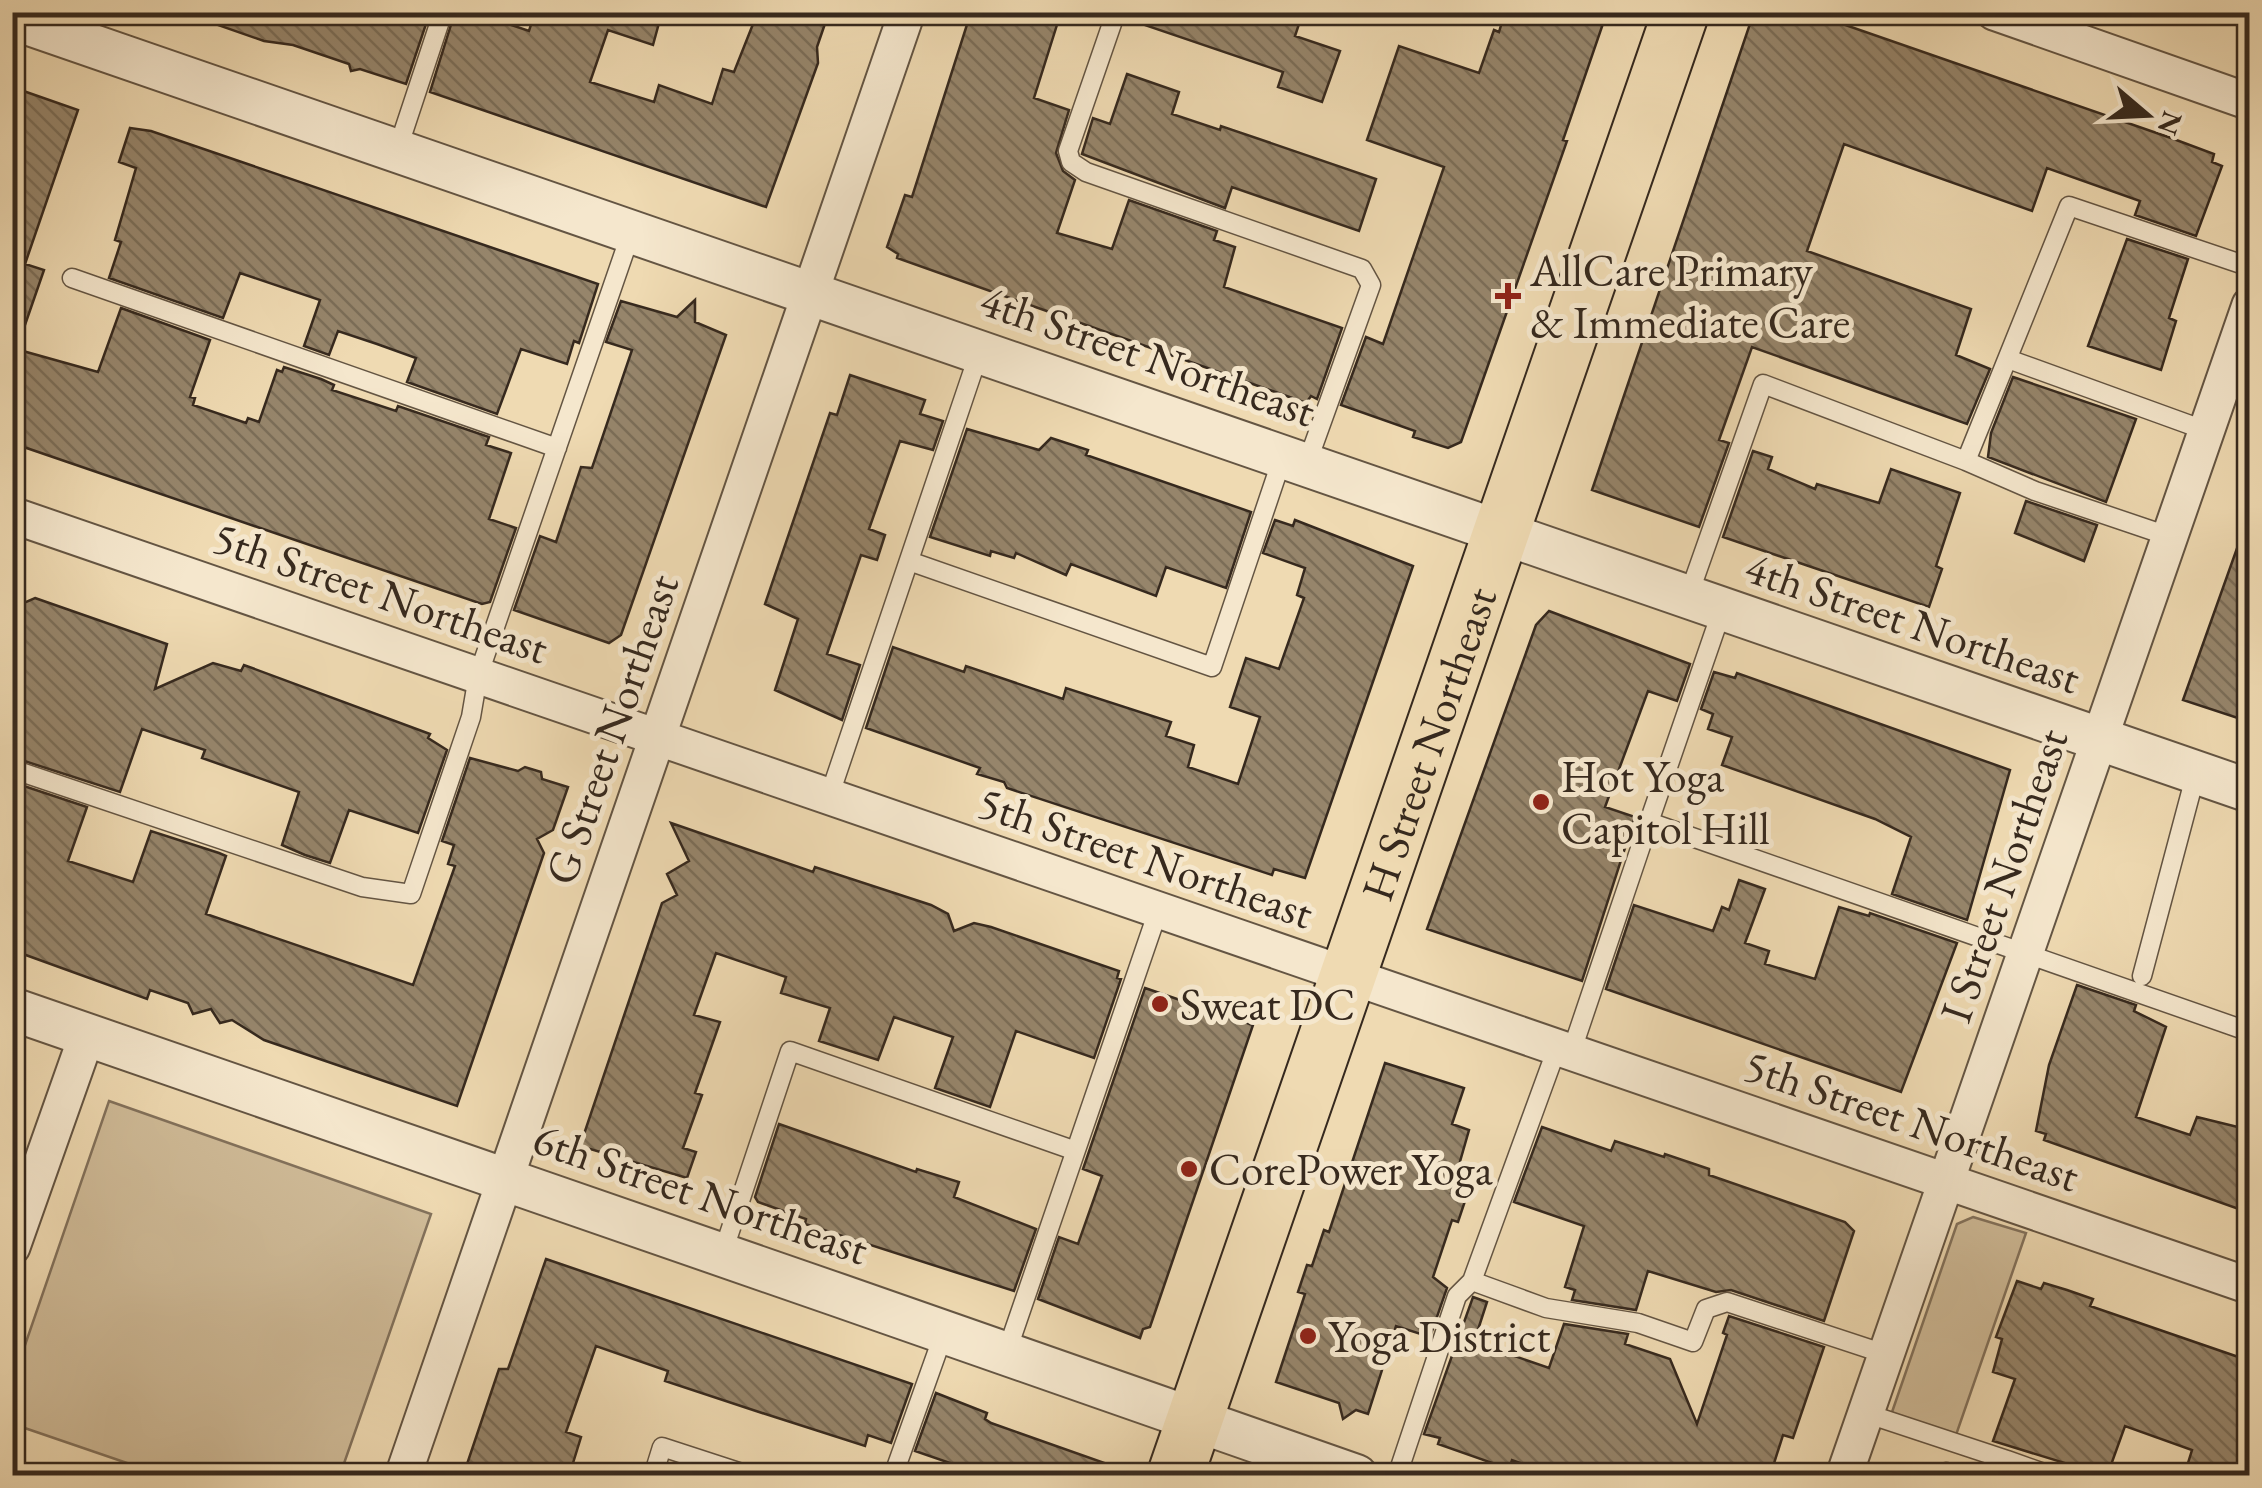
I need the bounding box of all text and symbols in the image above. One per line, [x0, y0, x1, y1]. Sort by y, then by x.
north arrow [2097, 65, 2197, 165]
text: N [2150, 107, 2191, 140]
place label: AllCare Primary & Immediate Care [1529, 241, 1850, 351]
street label: 4th Street Northeast [973, 271, 1323, 439]
marker: AllCare Primary & Immediate Care [1495, 283, 1521, 309]
street label: 5th Street Northeast [206, 508, 556, 676]
street label: 4th Street Northeast [1738, 538, 2088, 706]
street label: G Street Northeast [531, 566, 691, 892]
street label: H Street Northeast [1347, 579, 1509, 908]
street label: I Street Northeast [1926, 721, 2080, 1029]
place label: Hot Yoga Capitol Hill [1561, 747, 1770, 857]
street label: 5th Street Northeast [971, 773, 1321, 941]
marker: Hot Yoga Capitol Hill [1530, 791, 1552, 813]
place label: Sweat DC [1180, 975, 1355, 1033]
marker: Sweat DC [1149, 993, 1171, 1015]
street label: 5th Street Northeast [1737, 1036, 2087, 1204]
street label: 6th Street Northeast [526, 1109, 876, 1277]
place label: CorePower Yoga [1209, 1140, 1493, 1198]
marker: CorePower Yoga [1178, 1158, 1200, 1180]
place label: Yoga District [1328, 1307, 1550, 1365]
marker: Yoga District [1297, 1325, 1319, 1347]

